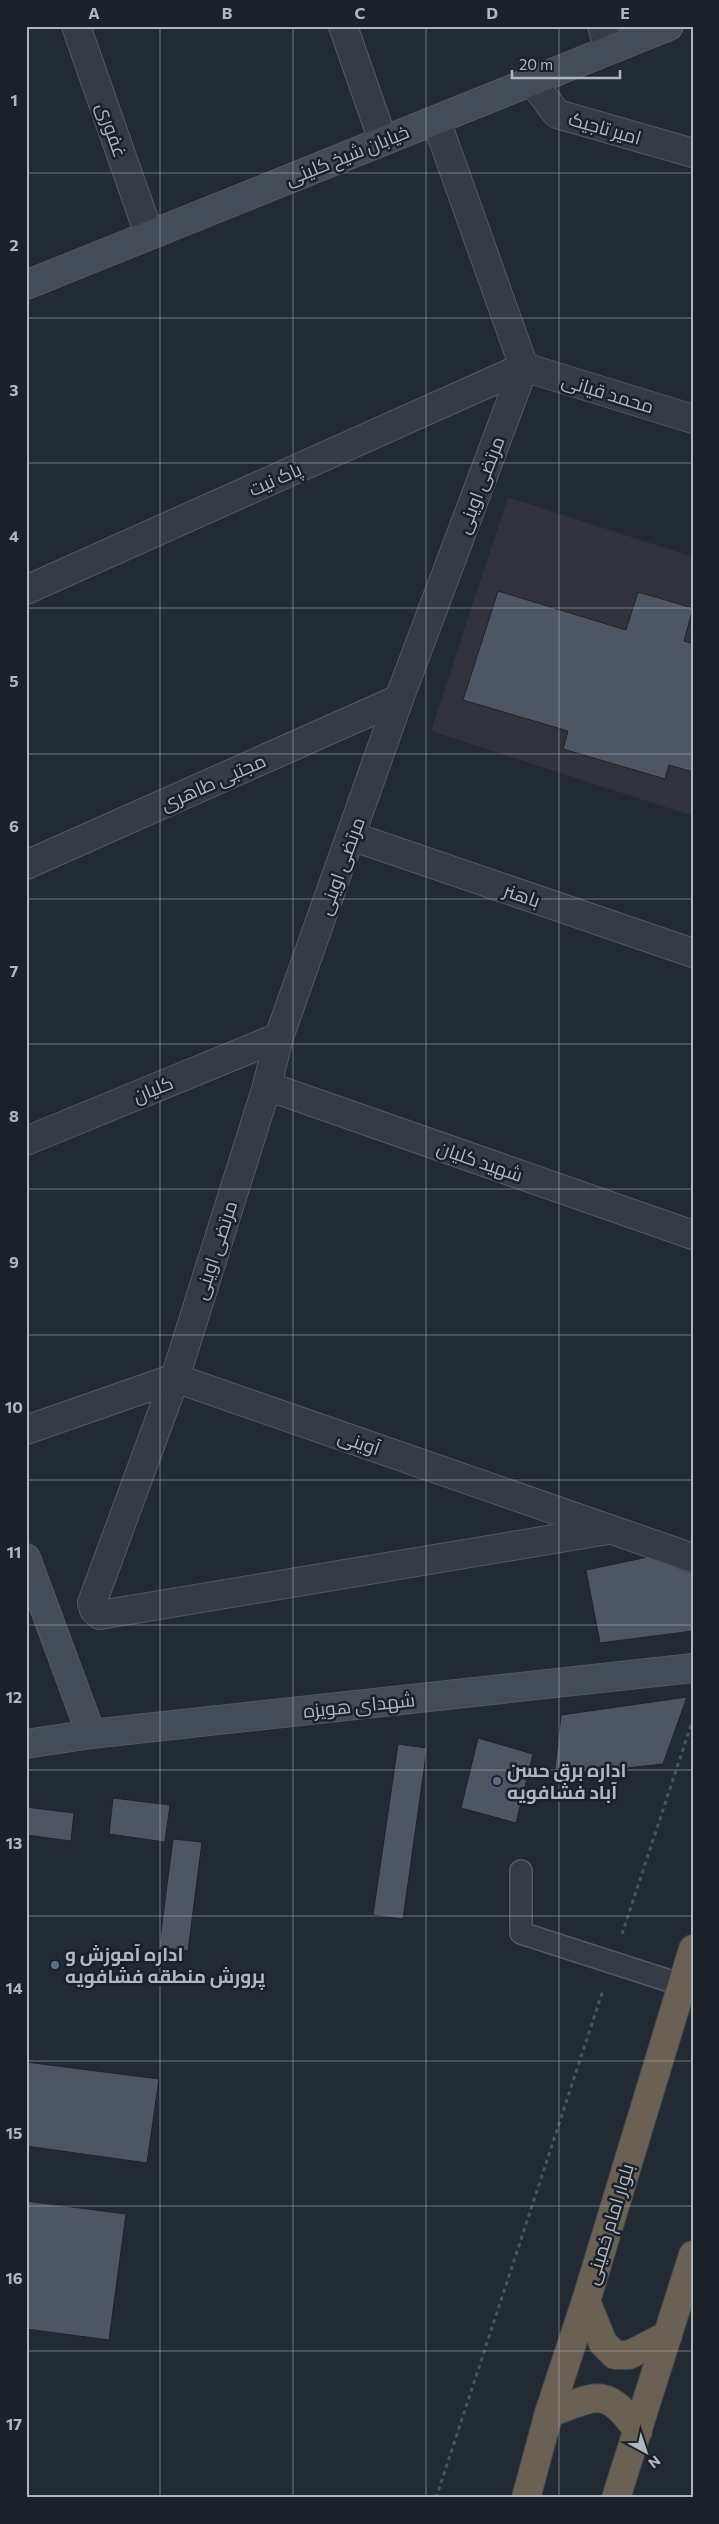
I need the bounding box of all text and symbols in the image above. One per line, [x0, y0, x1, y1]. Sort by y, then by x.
text: A [88, 3, 100, 22]
text: B [222, 3, 233, 22]
text: C [355, 3, 366, 22]
text: D [486, 3, 498, 22]
text: E [620, 3, 630, 22]
scale bar [512, 48, 619, 80]
text: 20 m [519, 55, 553, 73]
text: 1 [10, 90, 18, 109]
street label: غفوری [91, 99, 133, 161]
street label: امیر تاجیک [566, 106, 644, 150]
street label: خیابان شیخ کلینی [282, 119, 413, 193]
text: 2 [9, 235, 19, 254]
street label: محمد قیانی [559, 368, 657, 418]
text: 3 [9, 380, 19, 399]
street label: مرتضی اوینی [450, 433, 510, 537]
street label: پاک نیت [245, 457, 306, 502]
text: 4 [9, 526, 19, 545]
text: 5 [9, 671, 19, 690]
street label: مجتبی طاهری [157, 748, 269, 816]
street label: مرتضی اوینی [312, 814, 370, 918]
text: 6 [9, 816, 19, 835]
street label: باهنر [500, 877, 543, 912]
text: 7 [10, 961, 19, 980]
street label: کلیان [129, 1070, 177, 1108]
text: 8 [9, 1106, 19, 1125]
street label: شهید کلیان [434, 1135, 526, 1187]
street label: مرتضی اوینی [188, 1198, 242, 1302]
text: 9 [9, 1252, 19, 1271]
text: 10 [5, 1397, 23, 1416]
street label: آوینی [335, 1424, 383, 1460]
text: 11 [7, 1542, 21, 1561]
text: 12 [6, 1687, 22, 1706]
street label: شهدای هویزه [302, 1687, 416, 1723]
place label: اداره برق حسن آباد فشافویه [507, 1758, 626, 1804]
marker: اداره برق حسن آباد فشافویه [491, 1775, 503, 1787]
text: 13 [6, 1833, 22, 1852]
place label: اداره آموزش و پرورش منطقه فشافویه [65, 1942, 265, 1990]
marker: اداره آموزش و پرورش منطقه فشافویه [49, 1959, 61, 1971]
text: 14 [5, 1978, 23, 1997]
text: 15 [6, 2123, 22, 2142]
street label: بلوار امام خمینی [579, 2161, 641, 2288]
text: 16 [5, 2268, 23, 2287]
text: 17 [6, 2414, 22, 2433]
north arrow [622, 2426, 672, 2476]
text: N [645, 2452, 664, 2472]

